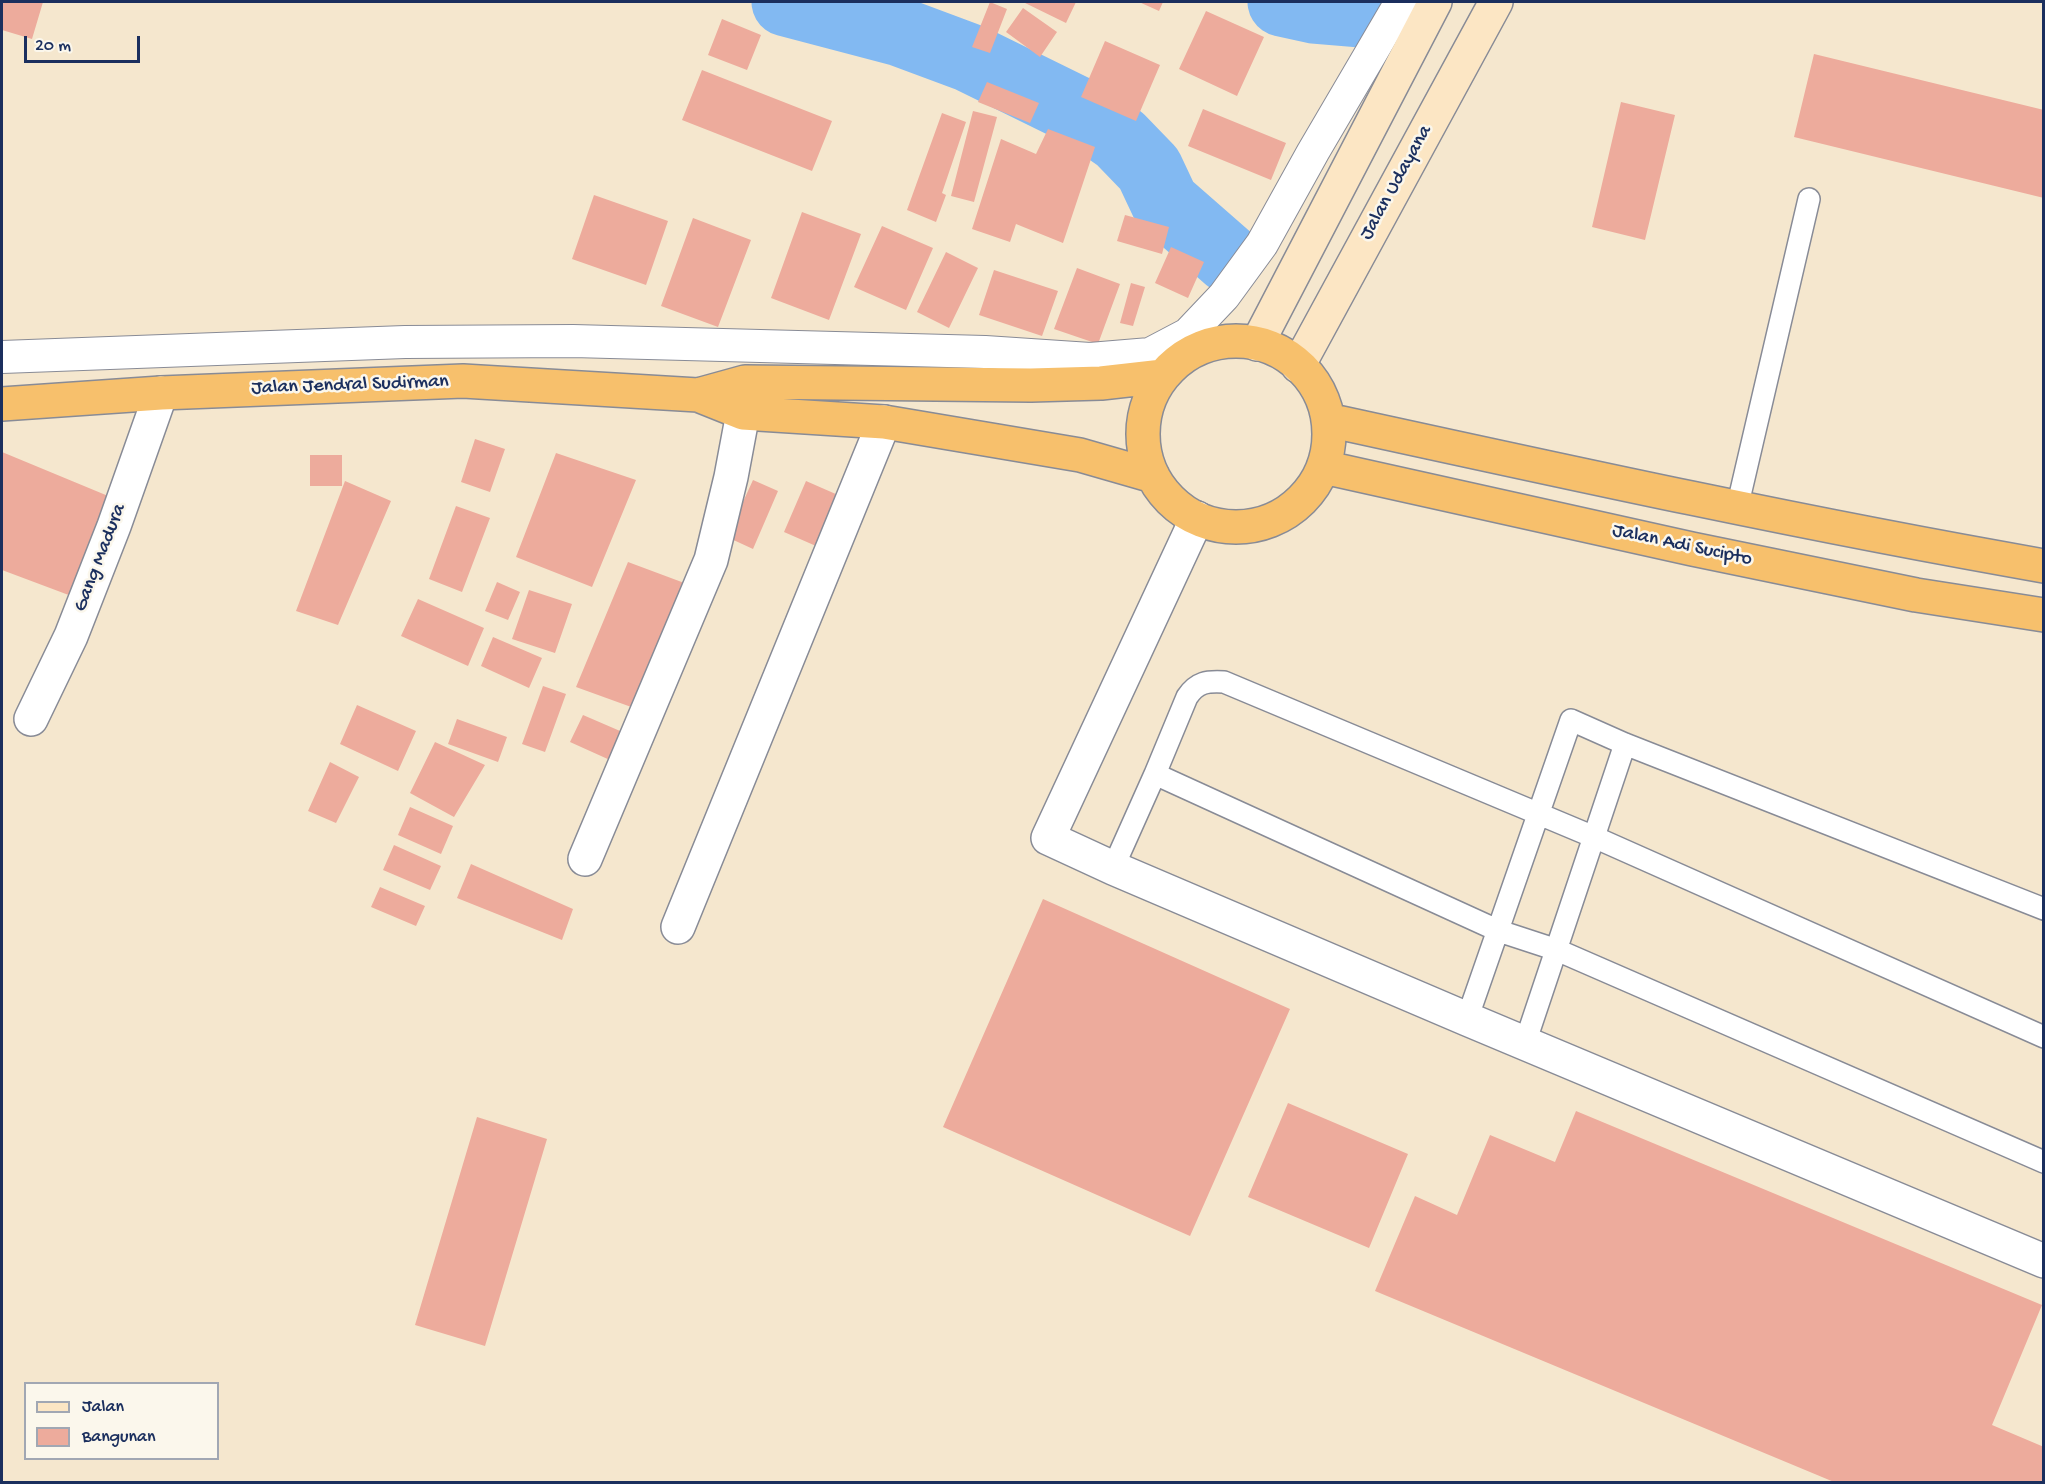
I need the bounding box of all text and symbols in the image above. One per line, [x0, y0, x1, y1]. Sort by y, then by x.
scale bar [27, 24, 142, 62]
text: 20 m [35, 36, 71, 57]
street label: Jalan Udayana [1356, 121, 1438, 245]
street label: Jalan Jendral Sudirman [251, 371, 449, 401]
street label: Gang Madura [69, 501, 133, 615]
street label: Jalan Adi Sucipto [1610, 519, 1754, 573]
legend [24, 1382, 219, 1460]
text: Jalan [82, 1397, 124, 1418]
text: Bangunan [82, 1427, 156, 1448]

